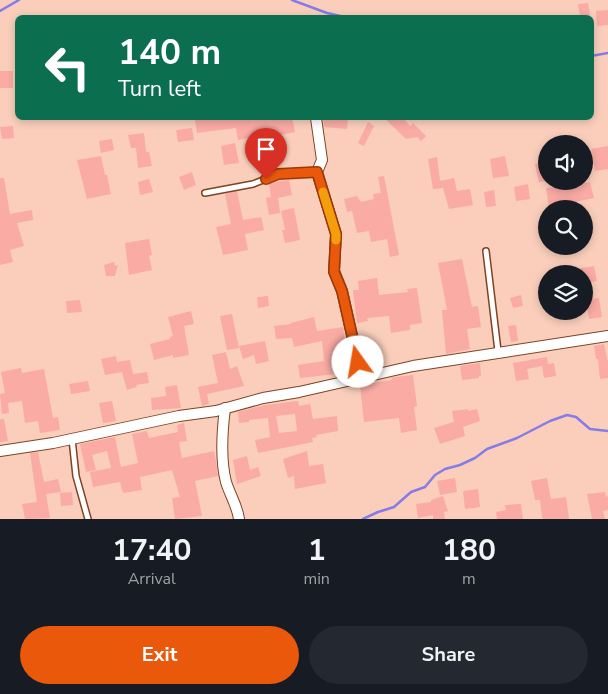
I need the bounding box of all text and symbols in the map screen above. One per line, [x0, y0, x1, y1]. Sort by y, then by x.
text: 140 m [118, 29, 221, 76]
icon: left [35, 35, 100, 100]
text: Turn left [118, 74, 201, 104]
pin [245, 128, 287, 179]
icon: arrive [252, 135, 280, 163]
map controls [538, 135, 593, 320]
button: sound [538, 135, 593, 190]
button: search [538, 200, 593, 255]
button: layers [538, 265, 593, 320]
position arrow [331, 335, 383, 387]
text: 17:40 [112, 530, 191, 571]
text: 1 [308, 530, 326, 571]
text: 180 [442, 530, 496, 571]
text: Arrival [128, 568, 176, 590]
text: min [303, 568, 330, 590]
text: m [462, 568, 476, 590]
button: Exit [20, 626, 299, 684]
button: Share [309, 626, 588, 684]

